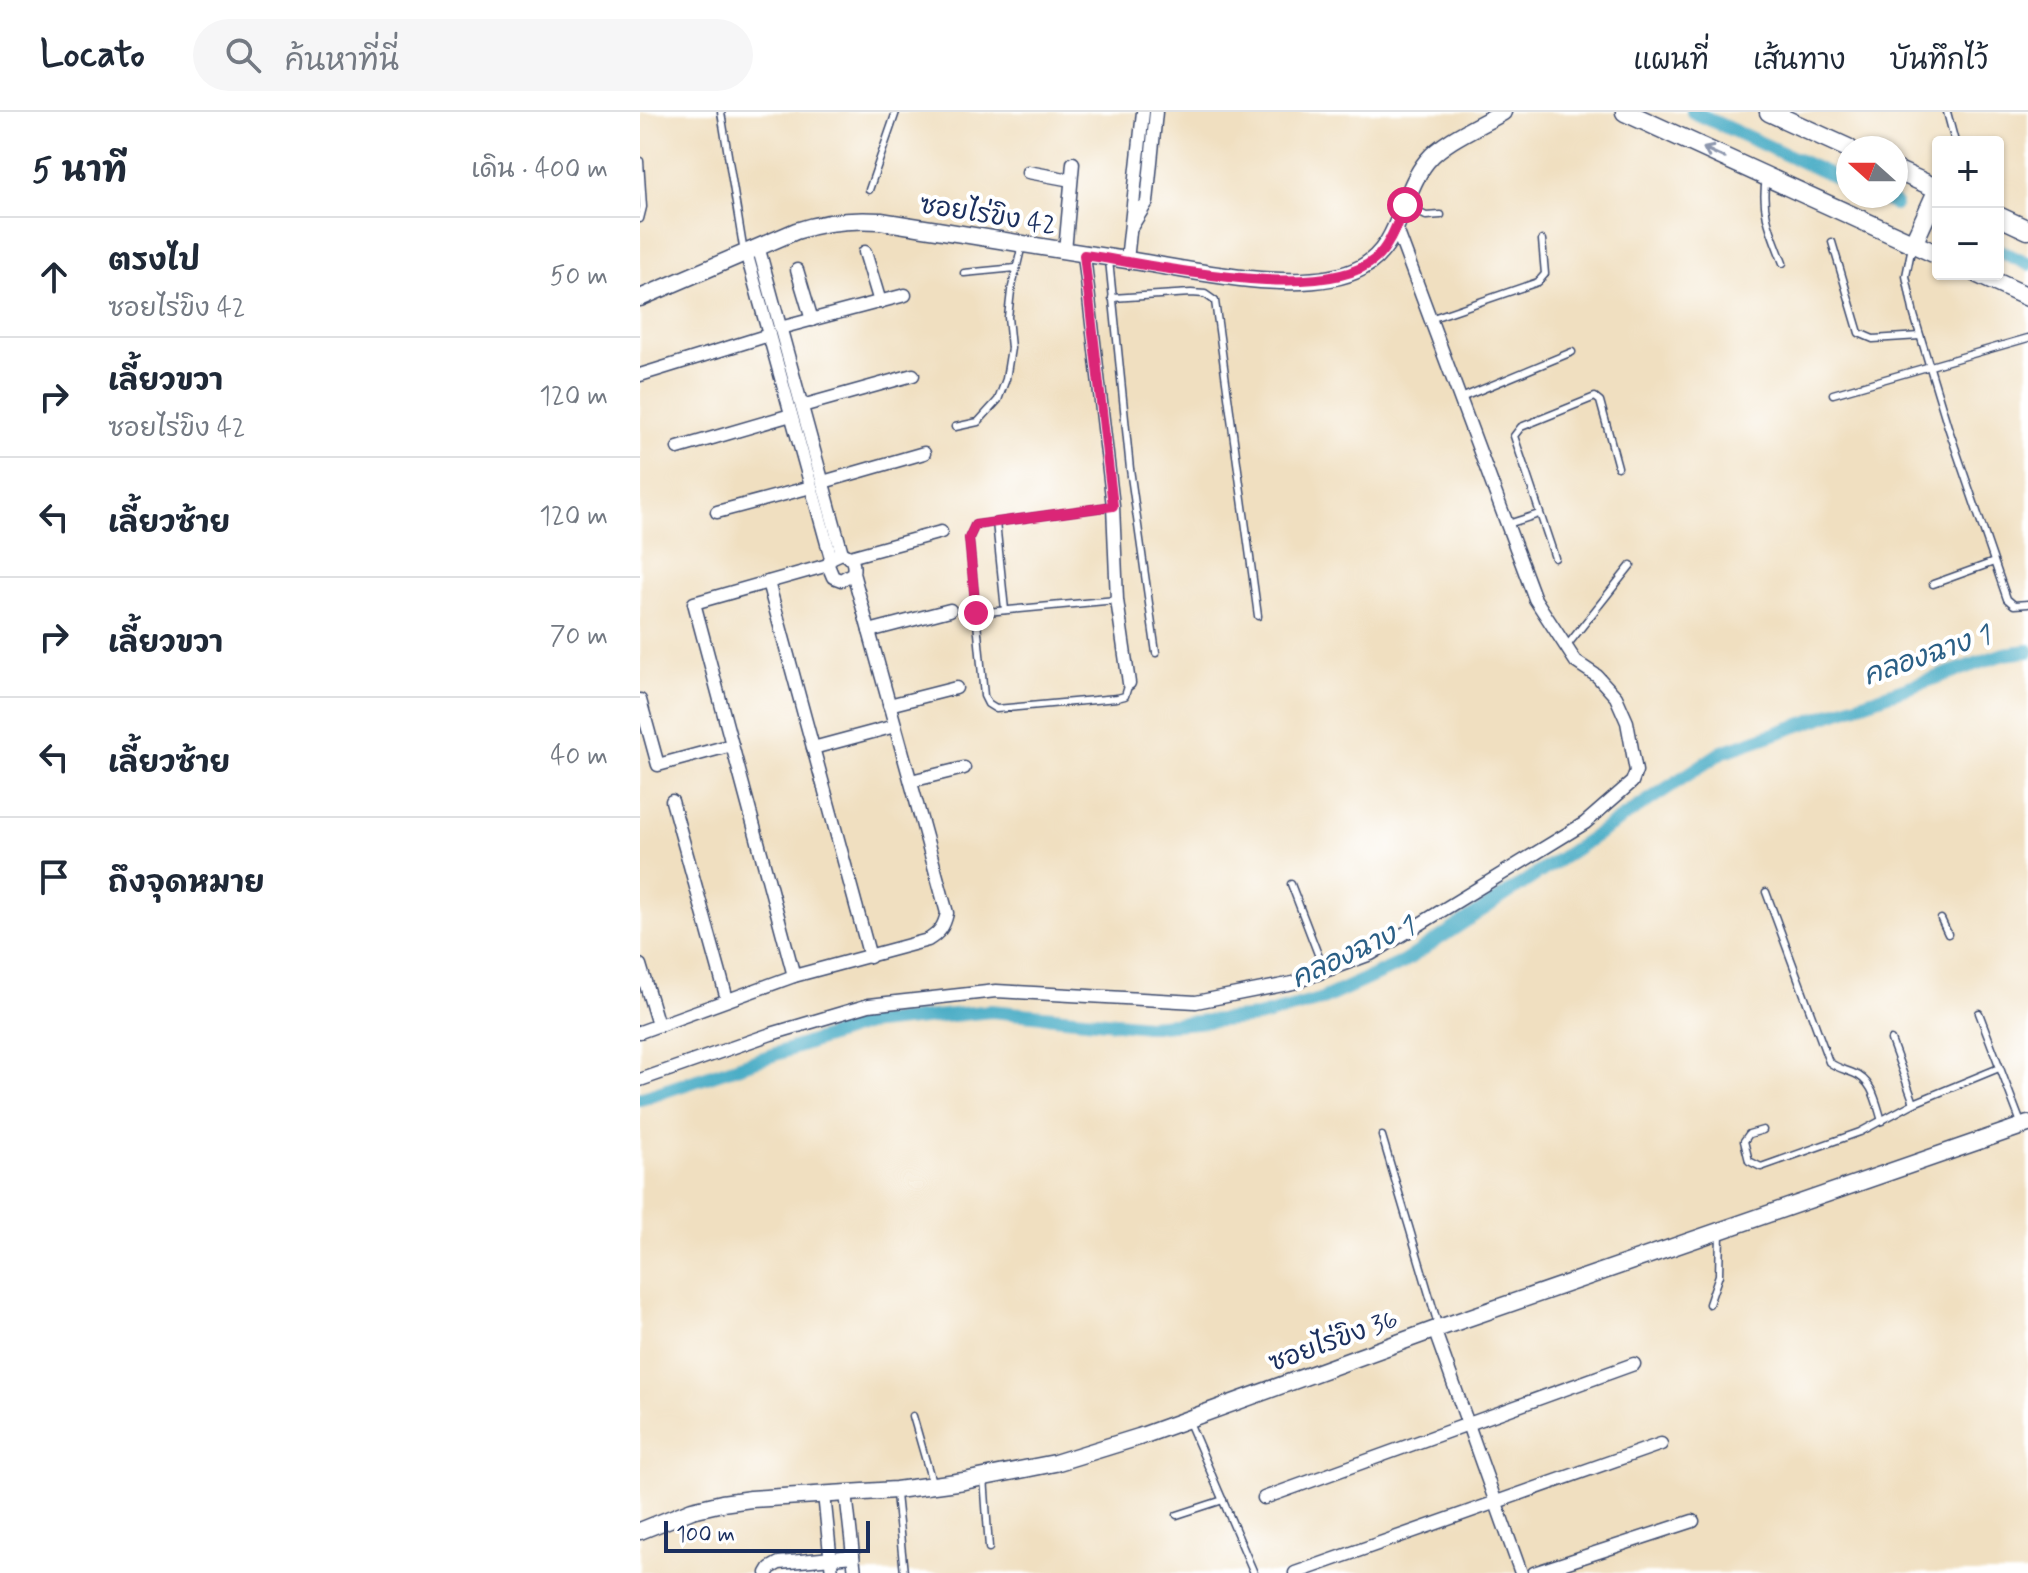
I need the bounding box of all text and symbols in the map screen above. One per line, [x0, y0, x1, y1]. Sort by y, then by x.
search box [193, 19, 753, 91]
text: Locato [40, 31, 145, 80]
icon: search [221, 33, 265, 77]
text: ค้นหาที่นี่ [285, 42, 399, 81]
text: แผนที่ [1633, 43, 1709, 80]
text: เส้นทาง [1753, 43, 1846, 80]
text: บันทึกไว้ [1890, 43, 1988, 80]
north arrow [1836, 136, 1908, 208]
map controls [1932, 136, 2004, 280]
button: + [1932, 136, 2004, 208]
one-way arrow [1703, 145, 1727, 160]
text: 5 นาที [32, 149, 127, 194]
text: เดิน · 400 m [471, 153, 608, 187]
street label: ซอยไร่ขิง 42 [917, 187, 1058, 244]
route start [1387, 187, 1423, 223]
button: − [1932, 208, 2004, 280]
text: ตรงไป [108, 242, 200, 281]
icon: ahead [32, 255, 76, 299]
text: 50 m [550, 260, 608, 294]
text: ซอยไร่ขิง 42 [108, 292, 246, 326]
text: เลี้ยวขวา [108, 362, 223, 401]
icon: right [32, 375, 76, 419]
text: 120 m [539, 380, 608, 414]
text: ซอยไร่ขิง 42 [108, 412, 246, 446]
icon: left [32, 495, 76, 539]
text: 120 m [539, 500, 608, 534]
text: เลี้ยวซ้าย [108, 504, 230, 543]
route end [958, 595, 994, 631]
icon: right [32, 615, 76, 659]
water label: คลองฉาง 1 [1859, 617, 1997, 695]
text: 70 m [550, 620, 608, 654]
text: เลี้ยวขวา [108, 624, 223, 663]
icon: left [32, 735, 76, 779]
text: 40 m [550, 740, 608, 774]
text: เลี้ยวซ้าย [108, 744, 230, 783]
icon: arrive [32, 855, 76, 899]
text: ถึงจุดหมาย [108, 864, 265, 903]
water label: คลองฉาง 1 [1286, 908, 1423, 998]
street label: ซอยไร่ขิง 36 [1264, 1302, 1403, 1381]
scale bar [664, 1517, 870, 1553]
text: 100 m [676, 1521, 735, 1549]

